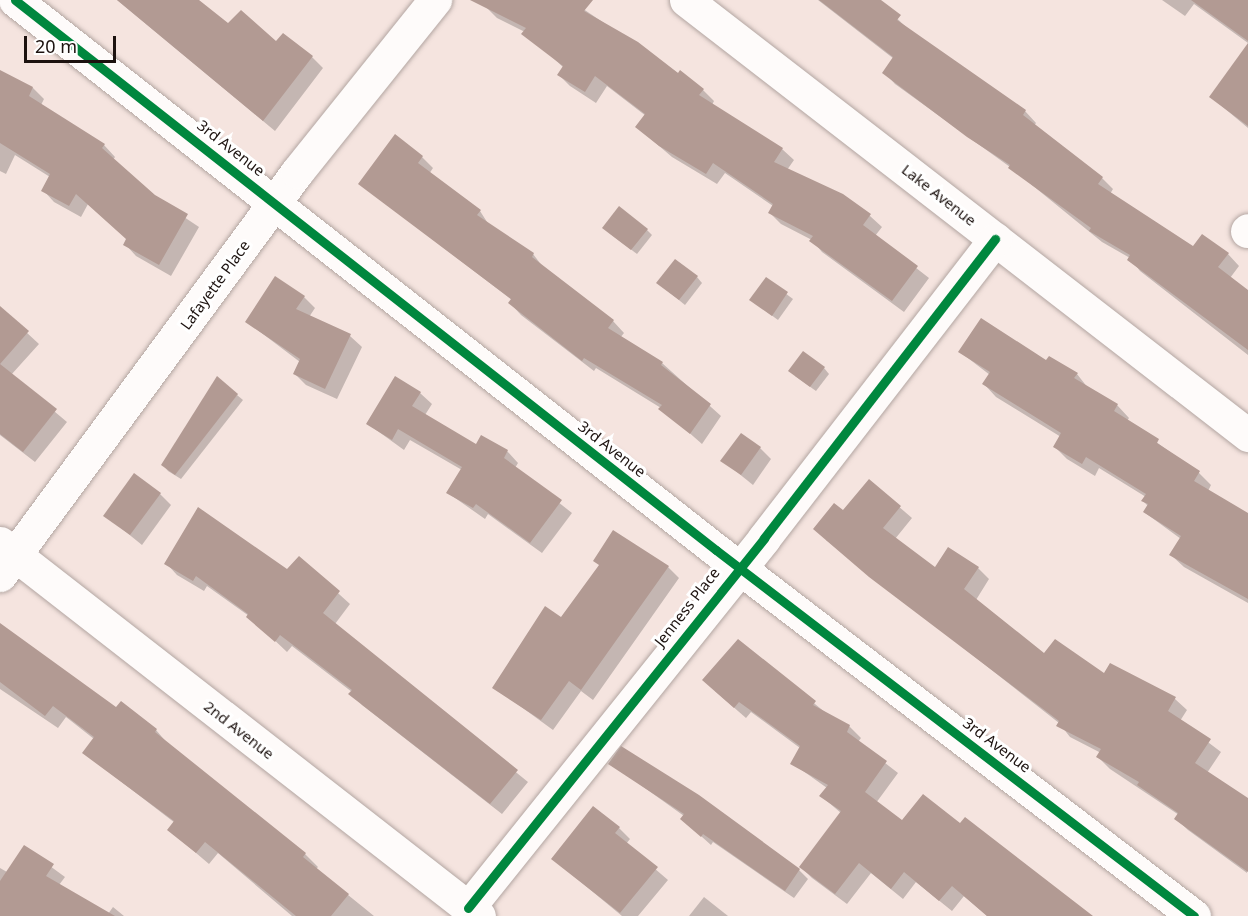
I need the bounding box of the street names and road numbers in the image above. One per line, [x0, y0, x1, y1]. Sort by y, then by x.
street label: 3rd Avenue [194, 116, 268, 180]
street label: Lake Avenue [898, 160, 980, 230]
street label: Lafayette Place [177, 237, 253, 333]
street label: 3rd Avenue [575, 417, 649, 481]
street label: Jenness Place [651, 564, 723, 650]
street label: 2nd Avenue [201, 697, 277, 763]
street label: 3rd Avenue [960, 714, 1034, 776]

